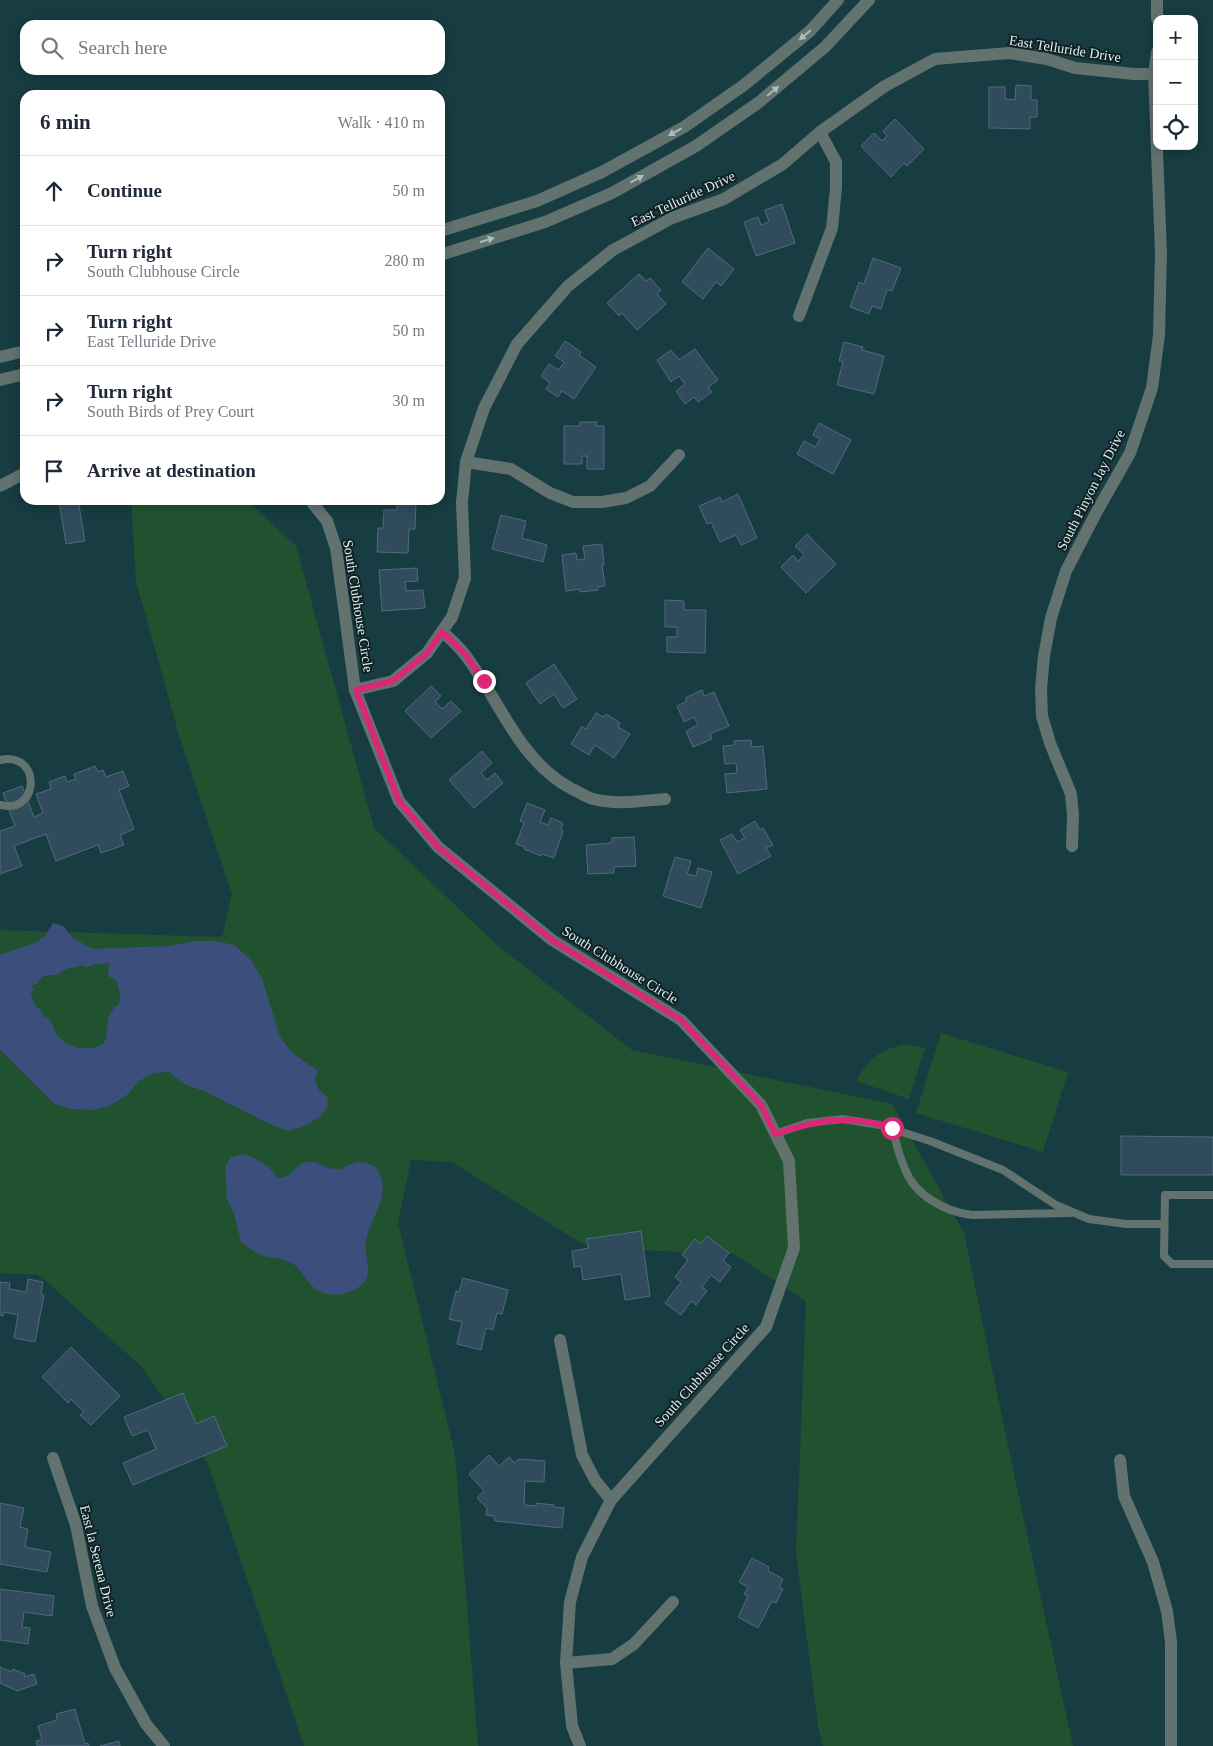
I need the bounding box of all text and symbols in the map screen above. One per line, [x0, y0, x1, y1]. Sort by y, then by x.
map controls [1153, 15, 1198, 150]
button: + [1153, 15, 1198, 60]
search box [20, 20, 445, 75]
one-way arrow [799, 29, 811, 41]
street label: East Telluride Drive [1008, 33, 1122, 65]
icon: search [38, 34, 66, 62]
text: Search here [78, 37, 167, 58]
button: − [1153, 60, 1198, 105]
one-way arrow [766, 85, 779, 96]
button: locate [1153, 105, 1198, 150]
text: 6 min [40, 110, 91, 134]
text: Walk · 410 m [338, 114, 425, 131]
one-way arrow [667, 128, 682, 136]
street label: East Telluride Drive [629, 168, 737, 230]
one-way arrow [629, 175, 644, 183]
icon: ahead [40, 177, 68, 205]
text: Continue [87, 180, 162, 201]
text: 50 m [393, 182, 425, 199]
one-way arrow [479, 236, 494, 243]
text: Turn right [87, 241, 172, 262]
icon: right [40, 247, 68, 275]
text: 280 m [385, 252, 425, 269]
text: South Clubhouse Circle [87, 263, 240, 280]
text: Turn right [87, 311, 172, 332]
icon: right [40, 317, 68, 345]
text: 50 m [393, 322, 425, 339]
text: East Telluride Drive [87, 333, 216, 350]
text: Turn right [87, 381, 172, 402]
icon: right [40, 387, 68, 415]
text: 30 m [393, 392, 425, 409]
text: South Birds of Prey Court [87, 403, 254, 420]
street label: South Pinyon Jay Drive [1054, 427, 1128, 553]
icon: arrive [40, 457, 68, 485]
text: Arrive at destination [87, 460, 256, 481]
street label: South Clubhouse Circle [340, 539, 376, 673]
route end [473, 670, 496, 693]
street label: South Clubhouse Circle [559, 923, 681, 1007]
route start [881, 1117, 904, 1140]
street label: South Clubhouse Circle [652, 1320, 752, 1430]
street label: East la Serena Drive [77, 1504, 119, 1618]

